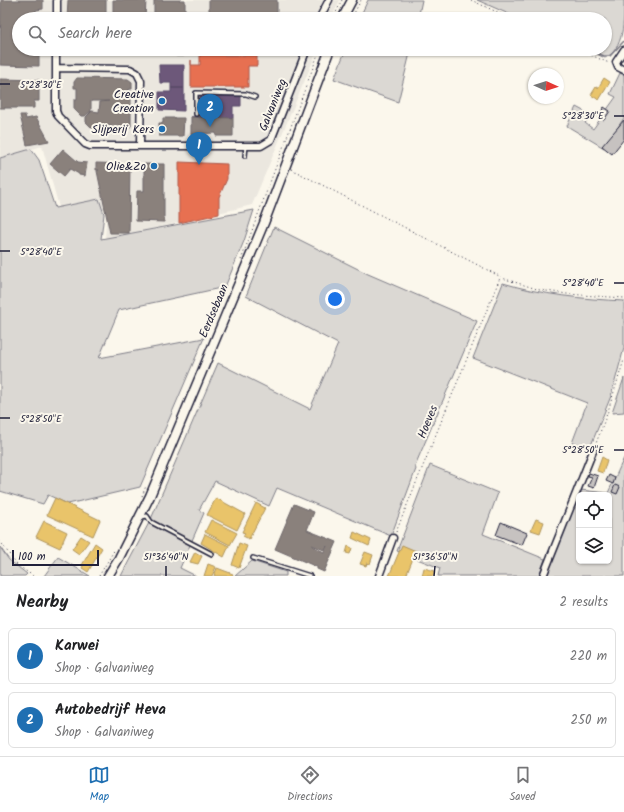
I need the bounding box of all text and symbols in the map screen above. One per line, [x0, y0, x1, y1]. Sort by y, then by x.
search box [12, 12, 612, 56]
text: Search here [58, 22, 132, 46]
icon: search [26, 23, 48, 45]
north arrow [528, 68, 564, 104]
street label: Galvaniweg [254, 76, 292, 134]
text: 5°28'30"E [20, 77, 63, 93]
place label: Creative Creation [112, 85, 155, 118]
pin: 2 [197, 94, 223, 127]
marker: Creative Creation [157, 96, 167, 106]
text: 5°28'30"E [562, 108, 605, 124]
place label: Slijperij Kers [91, 120, 154, 139]
marker: Slijperij Kers [157, 124, 167, 134]
pin: 1 [186, 132, 212, 165]
place label: Olie&Zo [106, 157, 146, 176]
marker: Olie&Zo [149, 161, 159, 171]
text: 5°28'40"E [20, 244, 63, 260]
text: 5°28'40"E [562, 275, 605, 291]
street label: Eerdsebaan [194, 281, 234, 341]
your location [325, 289, 345, 309]
street label: Hoeves [413, 402, 443, 442]
text: 5°28'50"E [20, 411, 63, 427]
text: 5°28'50"E [562, 442, 605, 458]
map controls [576, 492, 612, 564]
button: locate [576, 492, 612, 528]
button: layers [576, 528, 612, 564]
scale bar [12, 548, 99, 567]
text: 100 m [18, 548, 46, 566]
text: 51°36'40"N [143, 549, 189, 565]
text: 51°36'50"N [412, 549, 458, 565]
text: Nearby [16, 589, 68, 616]
text: 2 results [560, 592, 608, 613]
text: Karwei [55, 634, 99, 658]
text: 1 [28, 646, 32, 667]
text: 220 m [570, 646, 607, 667]
text: Shop · Galvaniweg [55, 658, 154, 679]
text: Autobedrijf Heva [55, 698, 166, 722]
text: 2 [26, 710, 34, 731]
text: 250 m [570, 710, 607, 731]
text: Shop · Galvaniweg [55, 722, 154, 743]
tab: Map [88, 764, 110, 806]
tab: Directions [287, 764, 333, 806]
tab: Saved [510, 764, 536, 806]

